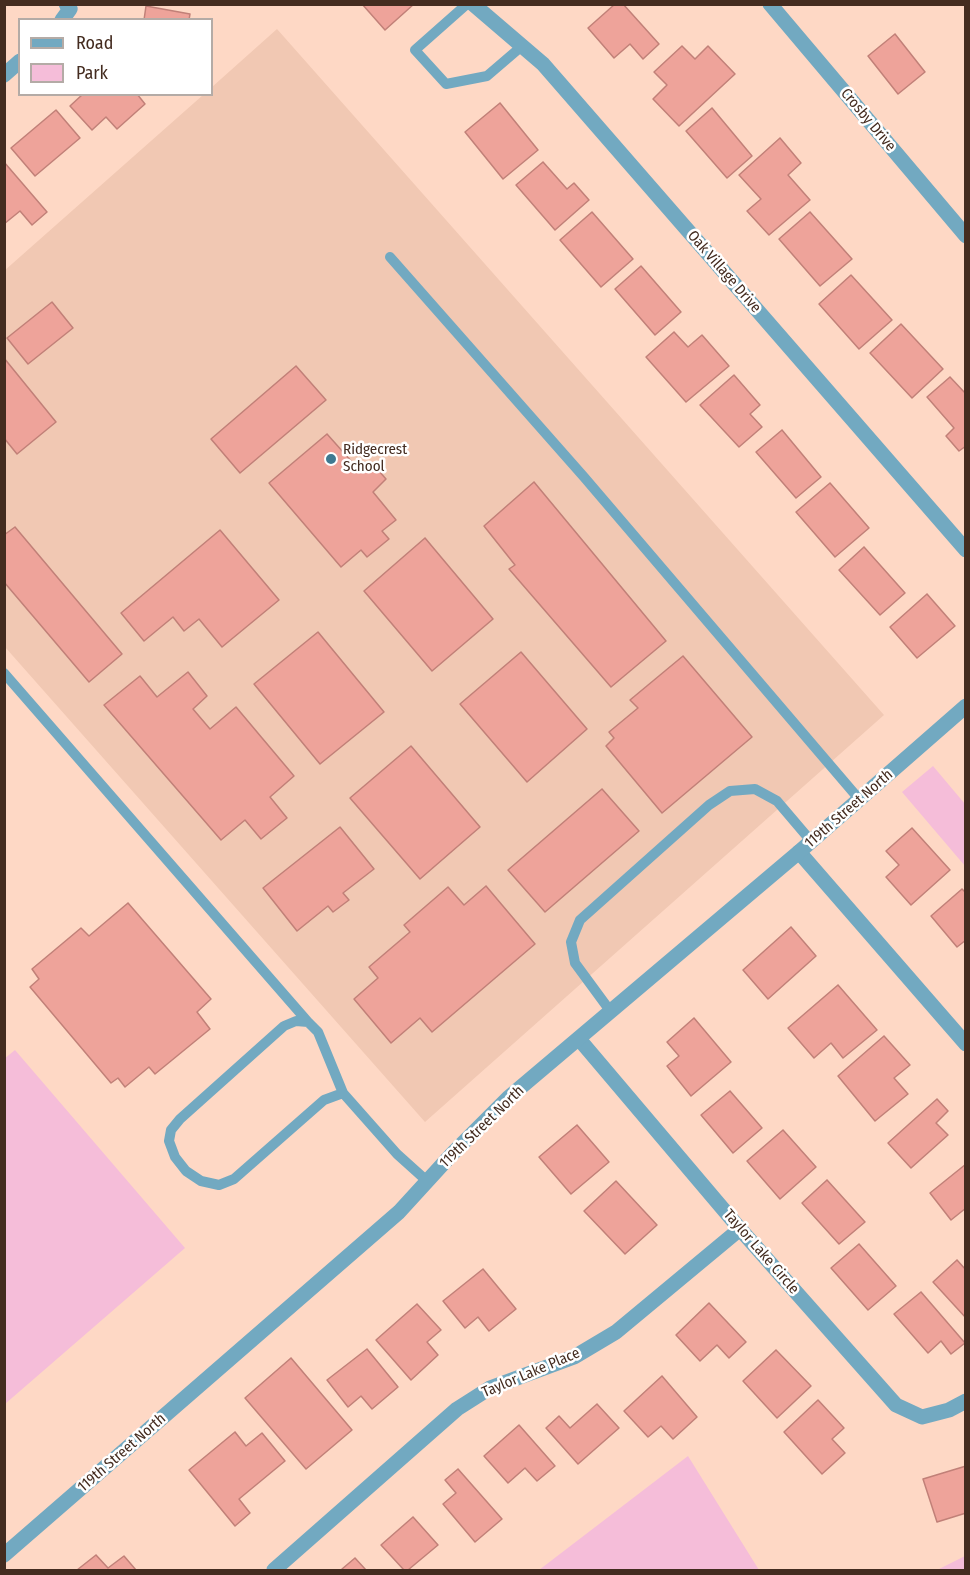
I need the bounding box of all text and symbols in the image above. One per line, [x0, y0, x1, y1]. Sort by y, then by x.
legend [18, 18, 213, 96]
text: Road [76, 32, 113, 54]
text: Park [76, 62, 108, 84]
street label: Crosby Drive [837, 85, 899, 155]
street label: Oak Village Drive [683, 227, 765, 317]
place label: Ridgecrest School [343, 441, 407, 476]
marker: Ridgecrest School [324, 452, 338, 466]
street label: 119th Street North [801, 766, 897, 852]
street label: 119th Street North [436, 1082, 528, 1172]
street label: Taylor Lake Circle [719, 1206, 803, 1298]
street label: Taylor Lake Place [479, 1344, 583, 1402]
street label: 119th Street North [74, 1410, 170, 1496]

